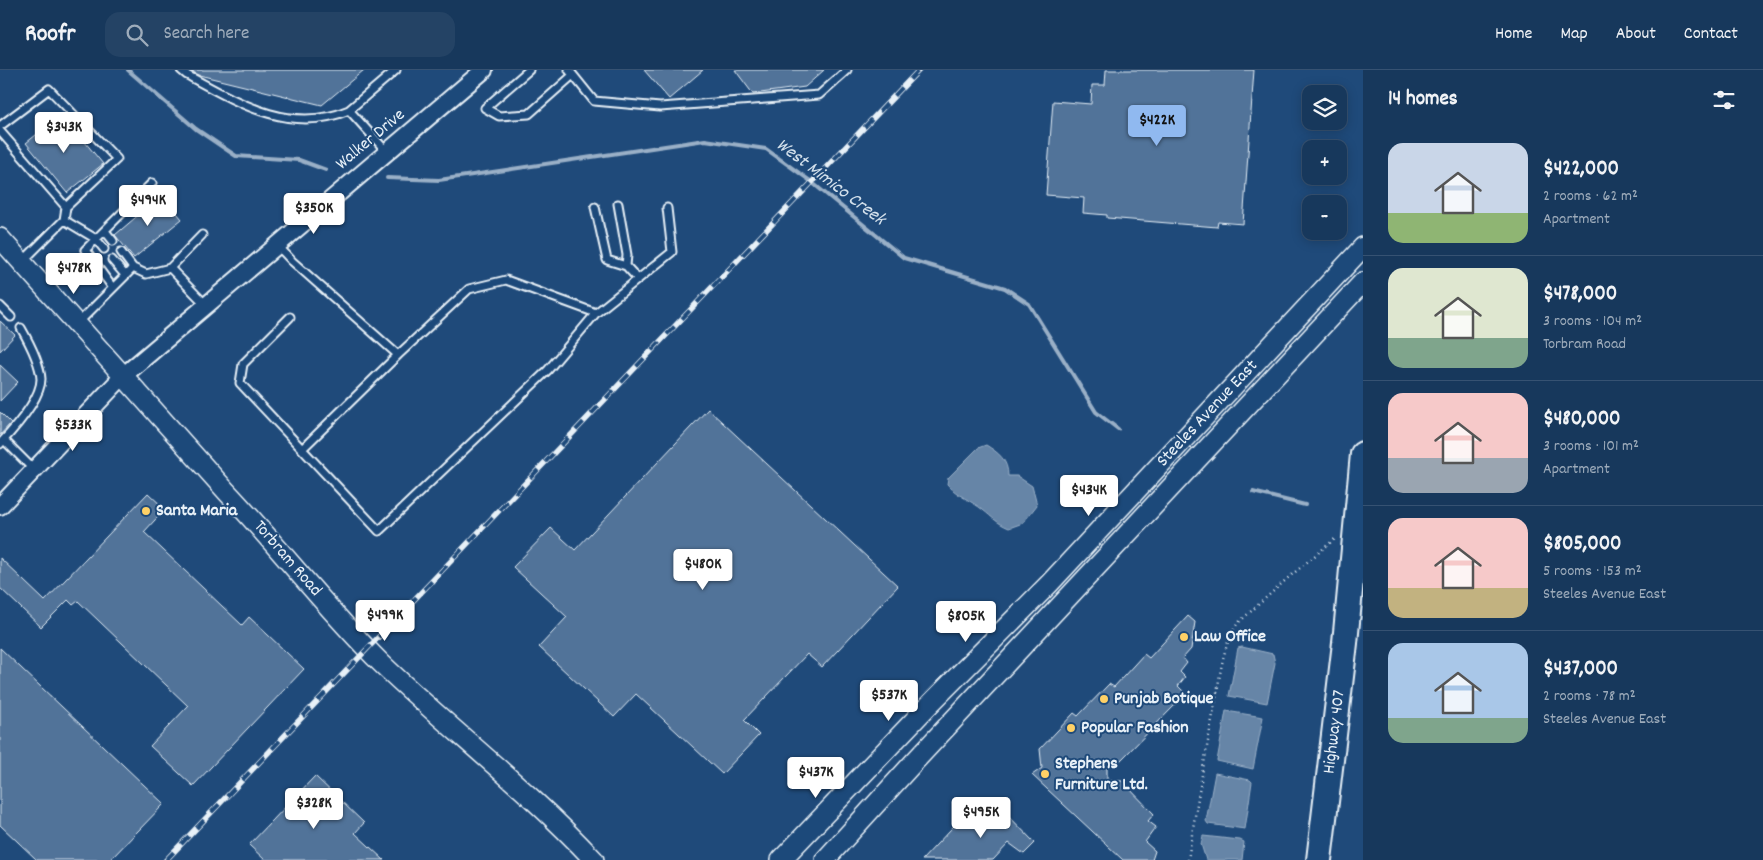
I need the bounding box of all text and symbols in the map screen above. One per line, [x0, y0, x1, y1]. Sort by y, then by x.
search box [105, 12, 455, 57]
text: Roofr [25, 18, 75, 52]
icon: search [123, 21, 151, 49]
text: Search here [163, 21, 249, 48]
text: Home [1495, 22, 1532, 47]
text: Map [1560, 22, 1588, 47]
text: About [1616, 22, 1656, 47]
text: Contact [1684, 22, 1738, 47]
map controls [1302, 85, 1347, 240]
button: layers [1302, 85, 1347, 130]
text: 14 homes [1388, 85, 1458, 115]
icon: filters [1710, 86, 1738, 114]
street label: Walker Drive [331, 103, 411, 177]
pin: $422K [1122, 104, 1192, 147]
text: $422K [1139, 109, 1175, 132]
pin: $343K [29, 112, 99, 154]
text: $343K [46, 116, 82, 139]
water label: West Mimico Creek [769, 133, 892, 235]
button: + [1302, 140, 1347, 185]
text: $422,000 [1543, 155, 1619, 185]
icon: home [1428, 163, 1488, 223]
pin: $494K [113, 184, 183, 227]
text: 2 rooms · 62 m² [1543, 185, 1638, 208]
text: $494K [130, 189, 166, 212]
pin: $350K [279, 192, 349, 235]
button: − [1302, 195, 1347, 240]
text: $350K [295, 197, 333, 220]
text: Apartment [1543, 208, 1610, 231]
pin: $478K [39, 252, 109, 295]
text: $478K [57, 257, 91, 280]
text: $478,000 [1543, 280, 1617, 310]
icon: home [1428, 288, 1488, 348]
text: 3 rooms · 104 m² [1543, 310, 1642, 333]
text: Torbram Road [1543, 333, 1626, 356]
street label: Steeles Avenue East [1152, 355, 1265, 473]
text: $480,000 [1543, 405, 1621, 435]
pin: $533K [38, 410, 108, 452]
icon: home [1428, 413, 1488, 473]
text: $533K [54, 414, 92, 437]
text: 3 rooms · 101 m² [1543, 435, 1639, 458]
text: Apartment [1543, 458, 1610, 481]
pin: $434K [1054, 474, 1124, 517]
text: $434K [1071, 479, 1107, 502]
place label: Santa Maria [156, 499, 238, 524]
marker: Santa Maria [140, 505, 152, 517]
street label: Torbram Road [247, 516, 327, 602]
text: $805,000 [1543, 530, 1622, 560]
icon: home [1428, 538, 1488, 598]
pin: $480K [668, 548, 738, 591]
text: $480K [684, 553, 722, 576]
text: 5 rooms · 153 m² [1543, 560, 1641, 583]
text: Steeles Avenue East [1543, 583, 1666, 606]
pin: $499K [350, 600, 420, 642]
pin: $805K [931, 600, 1001, 643]
text: $499K [367, 604, 403, 627]
text: $805K [947, 605, 985, 628]
place label: Law Office [1194, 625, 1266, 650]
marker: Law Office [1178, 631, 1190, 643]
text: $437,000 [1543, 655, 1618, 685]
icon: home [1428, 663, 1488, 723]
pin: $537K [854, 680, 924, 722]
text: $537K [871, 684, 907, 707]
text: 2 rooms · 78 m² [1543, 685, 1636, 708]
place label: Punjab Botique [1114, 687, 1214, 712]
street label: Highway 407 [1317, 689, 1353, 775]
marker: Punjab Botique [1098, 693, 1110, 705]
text: Steeles Avenue East [1543, 708, 1666, 731]
place label: Popular Fashion [1081, 716, 1189, 741]
marker: Popular Fashion [1065, 722, 1077, 734]
place label: Stephens Furniture Ltd. [1055, 752, 1148, 798]
pin: $437K [781, 756, 851, 799]
text: $437K [798, 761, 834, 784]
marker: Stephens Furniture Ltd. [1039, 768, 1051, 780]
pin: $328K [279, 788, 349, 830]
text: $328K [296, 792, 332, 815]
pin: $495K [946, 796, 1016, 839]
text: $495K [963, 801, 999, 824]

